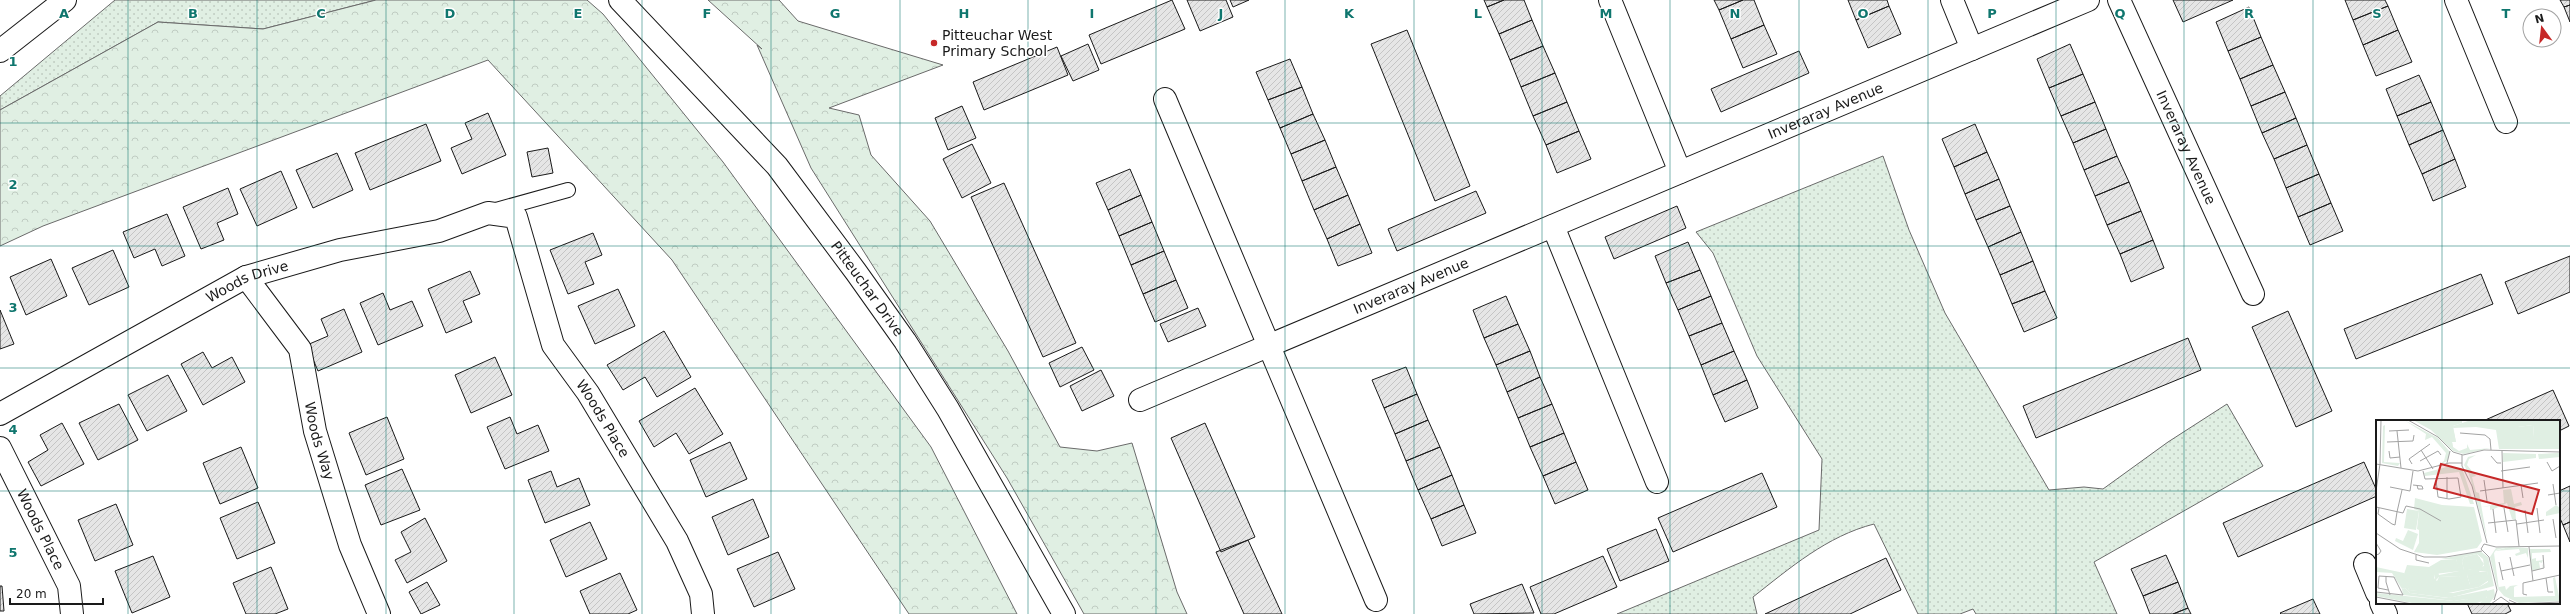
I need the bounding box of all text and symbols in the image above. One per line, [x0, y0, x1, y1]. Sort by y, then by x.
text: A [59, 6, 69, 21]
text: B [188, 6, 198, 21]
text: C [316, 6, 326, 21]
text: D [445, 6, 456, 21]
text: E [574, 6, 582, 21]
text: F [703, 6, 711, 21]
text: G [830, 6, 840, 21]
text: H [959, 6, 969, 21]
text: I [1090, 6, 1094, 21]
text: J [1218, 6, 1223, 21]
text: K [1344, 6, 1355, 21]
text: L [1474, 6, 1482, 21]
text: M [1600, 6, 1612, 21]
text: N [1730, 6, 1740, 21]
text: O [1857, 6, 1869, 21]
text: P [1987, 6, 1997, 21]
text: Q [2114, 6, 2126, 21]
text: R [2244, 6, 2254, 21]
text: S [2372, 6, 2382, 21]
text: T [2502, 6, 2511, 21]
north arrow [2522, 8, 2562, 48]
text: N [2533, 11, 2546, 26]
place label: Pitteuchar West Primary School [942, 27, 1053, 59]
marker: Pitteuchar West Primary School [929, 38, 939, 48]
text: 1 [8, 54, 18, 69]
street label: Inveraray Avenue [1765, 79, 1885, 142]
street label: Inveraray Avenue [2153, 88, 2219, 207]
text: 2 [8, 177, 18, 192]
street label: Pitteuchar Drive [828, 238, 907, 339]
street label: Inveraray Avenue [1351, 254, 1471, 317]
street label: Woods Drive [203, 257, 290, 306]
text: 3 [8, 300, 18, 315]
street label: Woods Place [573, 377, 633, 460]
street label: Woods Way [302, 400, 338, 482]
inset map [2376, 420, 2560, 604]
text: 4 [8, 422, 18, 437]
street label: Woods Place [14, 486, 68, 572]
text: 5 [8, 545, 18, 560]
scale bar [10, 580, 103, 606]
text: 20 m [16, 587, 47, 601]

